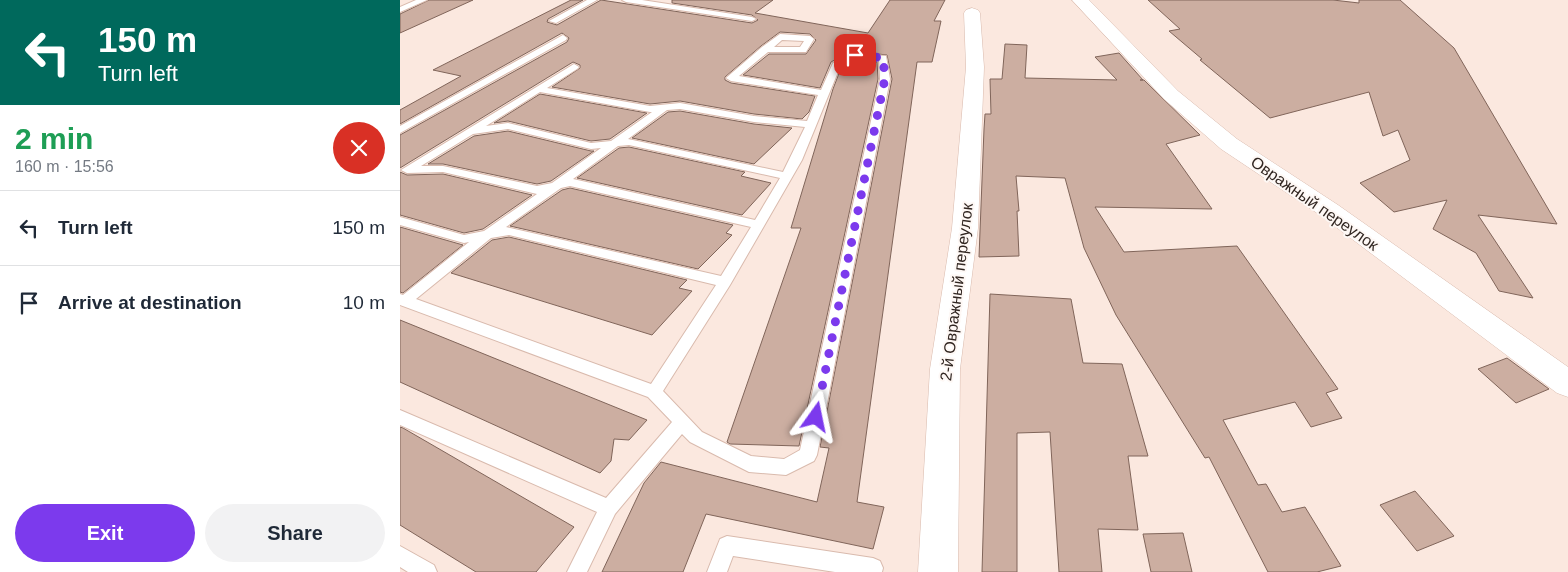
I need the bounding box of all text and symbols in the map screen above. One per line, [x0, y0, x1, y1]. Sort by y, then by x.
icon: left [15, 20, 80, 85]
text: 150 m [98, 20, 197, 59]
pin [834, 34, 876, 76]
icon: arrive [841, 41, 869, 69]
text: Turn left [98, 61, 178, 86]
text: 2 min [15, 122, 93, 155]
button: close [333, 122, 385, 174]
street label: Овражный переулок [1248, 153, 1382, 254]
text: 160 m · 15:56 [15, 158, 114, 175]
street label: 2-й Овражный переулок [937, 201, 976, 382]
icon: left [15, 214, 43, 242]
text: Turn left [58, 217, 133, 238]
text: 150 m [332, 217, 385, 238]
icon: arrive [15, 289, 43, 317]
text: Arrive at destination [58, 292, 242, 313]
text: 10 m [343, 292, 385, 313]
position arrow [789, 390, 841, 442]
button: Exit [15, 504, 195, 562]
button: Share [205, 504, 385, 562]

